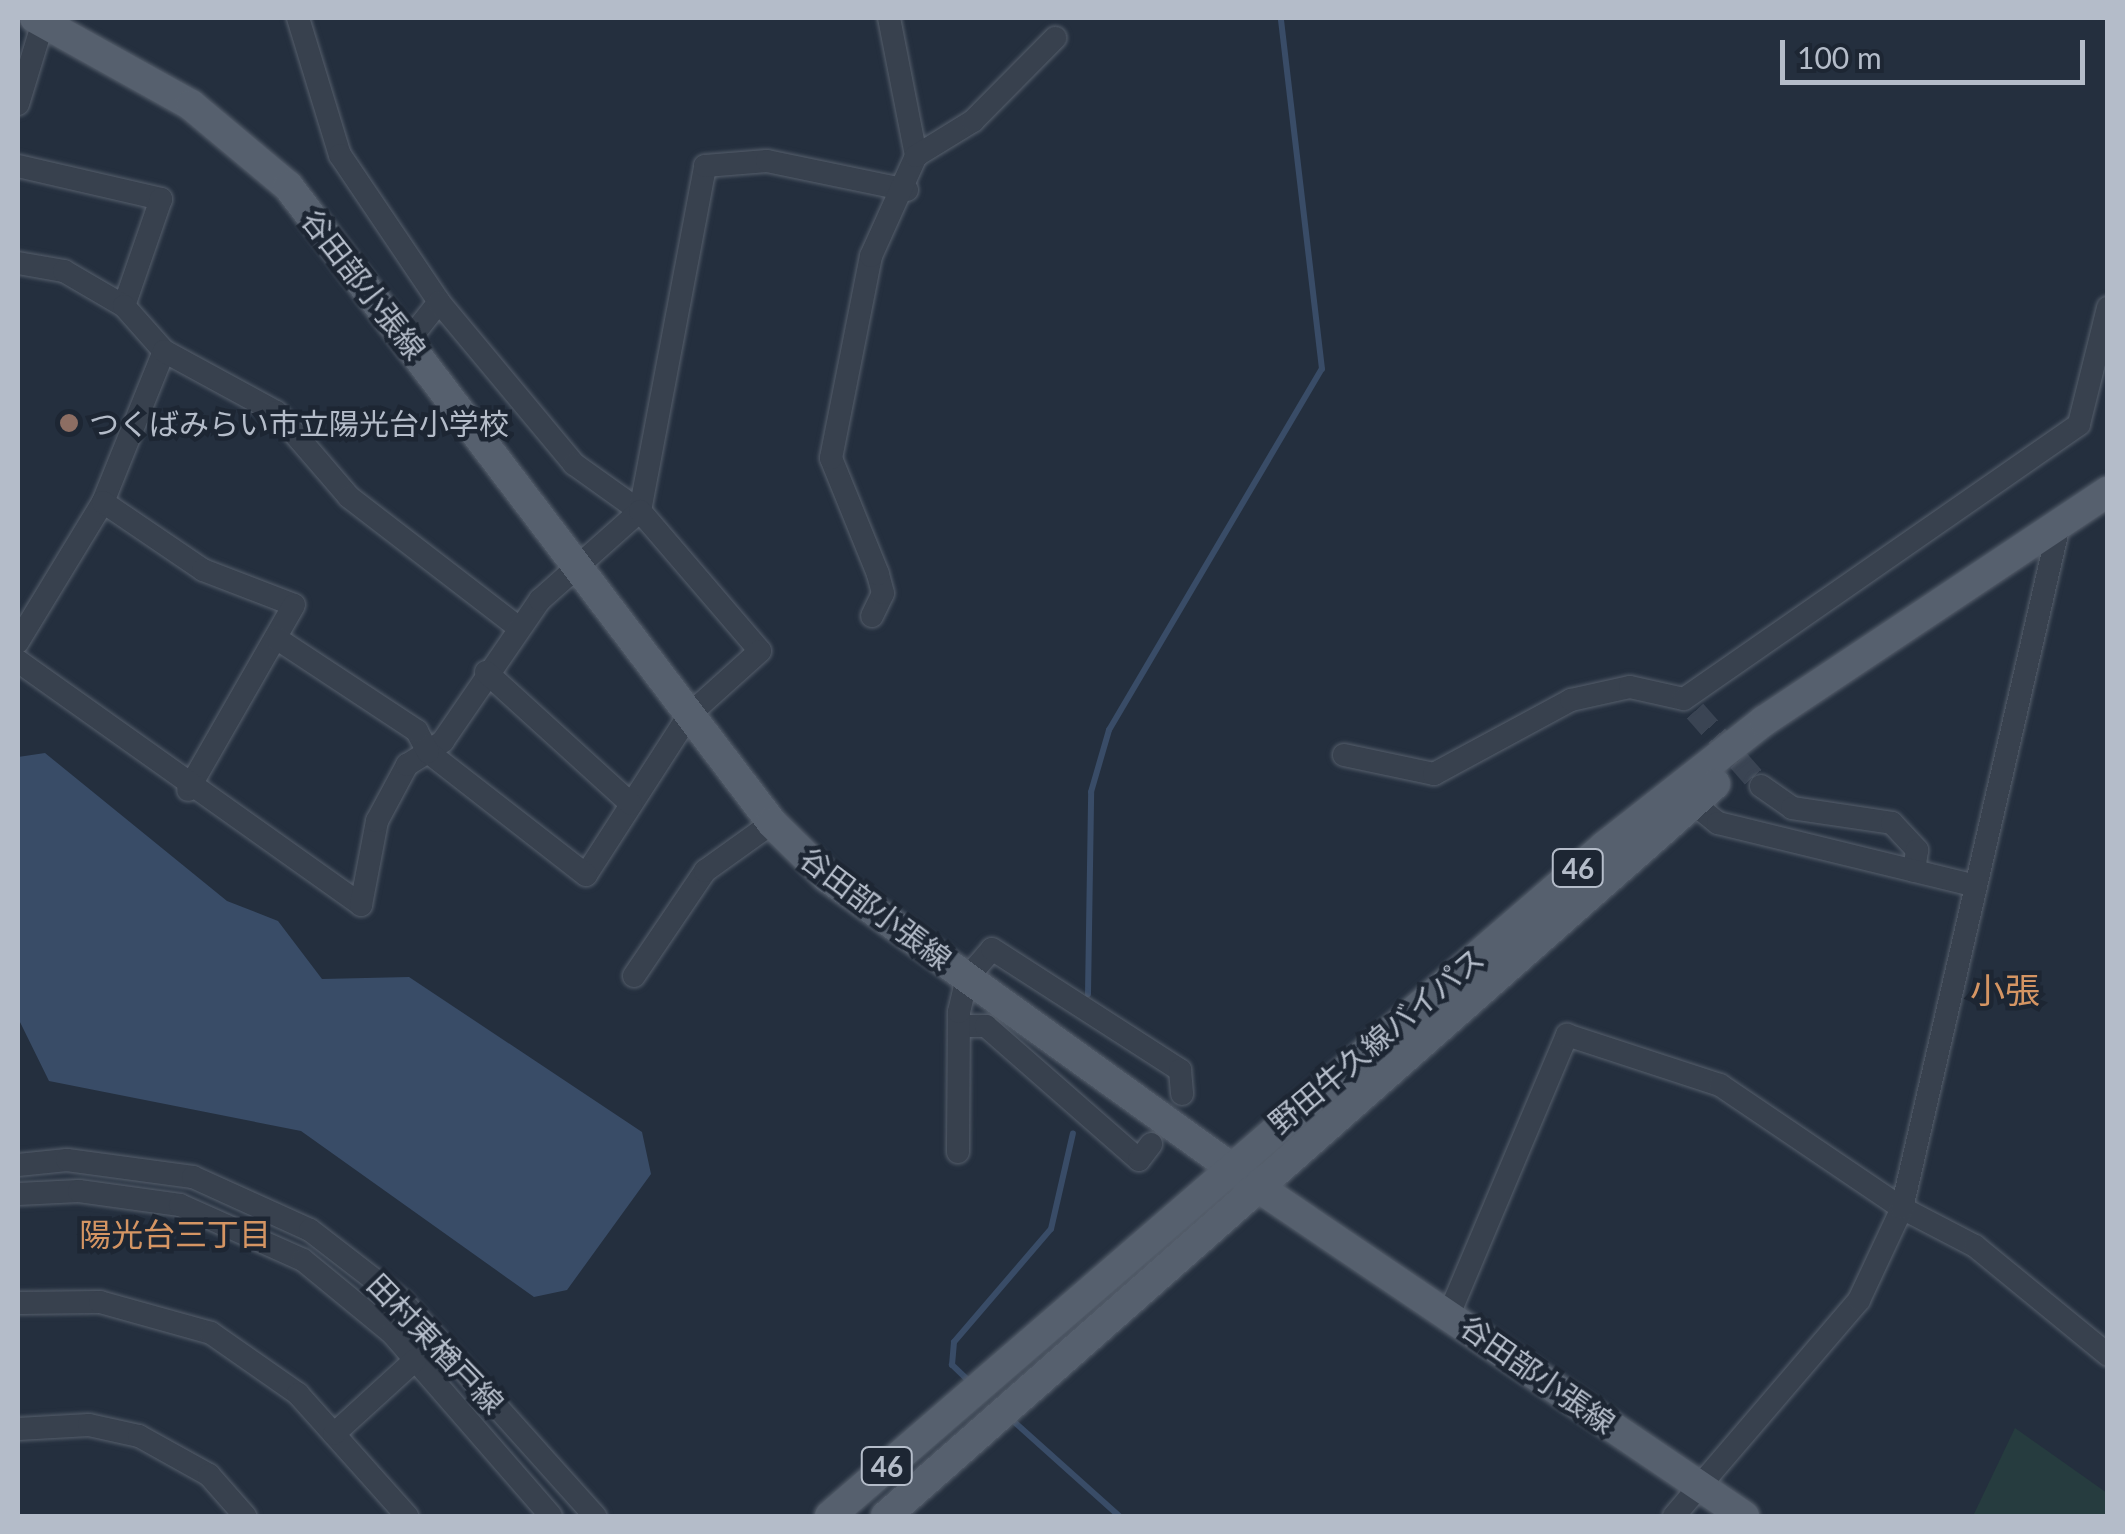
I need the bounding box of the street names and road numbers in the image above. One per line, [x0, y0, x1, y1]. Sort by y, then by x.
street label: 谷田部小張線 [294, 202, 434, 366]
street label: 谷田部小張線 [793, 839, 959, 977]
road number: 46 [1550, 845, 1606, 891]
street label: 野田牛久線バイパス [1261, 939, 1491, 1141]
street label: 田村東楢戸線 [361, 1266, 511, 1420]
street label: 谷田部小張線 [1454, 1308, 1622, 1440]
road number: 46 [860, 1443, 914, 1489]

